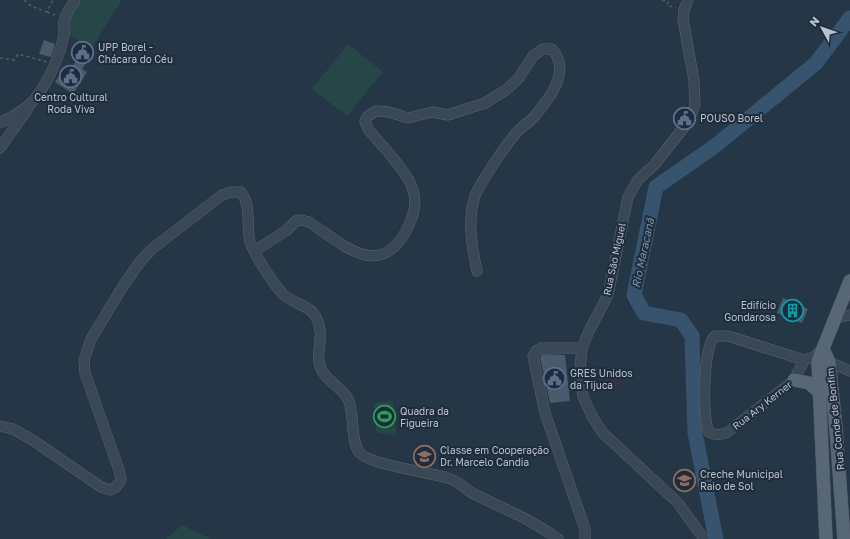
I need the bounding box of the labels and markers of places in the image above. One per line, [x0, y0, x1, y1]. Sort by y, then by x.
public building icon: UPP Borel - Chácara do Céu [69, 40, 95, 66]
place label: UPP Borel - Chácara do Céu [98, 41, 173, 65]
public building icon: Centro Cultural Roda Viva [58, 64, 84, 90]
place label: Centro Cultural Roda Viva [34, 91, 108, 115]
public building icon: POUSO Borel [672, 105, 698, 131]
place label: POUSO Borel [700, 112, 763, 124]
building icon: Edifício Gondarosa [779, 298, 805, 324]
place label: Edifício Gondarosa [724, 299, 776, 323]
public building icon: GRES Unidos da Tijuca [542, 366, 568, 392]
place label: GRES Unidos da Tijuca [570, 367, 632, 391]
sports icon: Quadra da Figueira [372, 404, 398, 430]
place label: Quadra da Figueira [400, 405, 449, 429]
school or university icon: Classe em Cooperação Dr. Marcelo Candia [411, 443, 437, 469]
place label: Classe em Cooperação Dr. Marcelo Candia [440, 444, 549, 468]
school or university icon: Creche Municipal Raio de Sol [672, 467, 698, 493]
place label: Creche Municipal Raio de Sol [700, 468, 783, 492]

